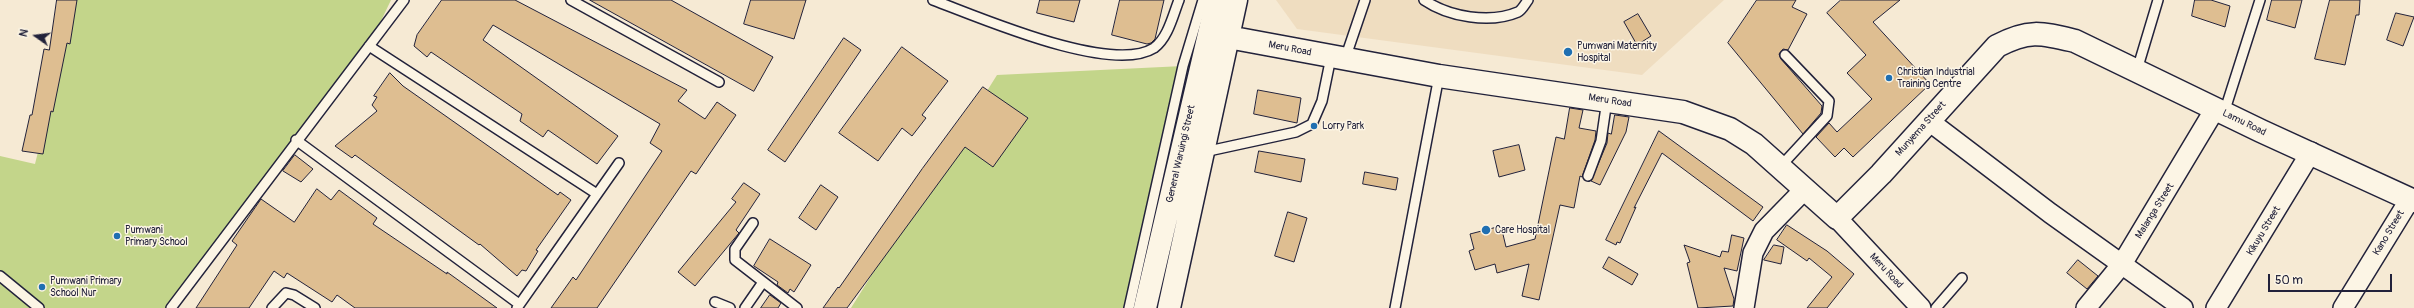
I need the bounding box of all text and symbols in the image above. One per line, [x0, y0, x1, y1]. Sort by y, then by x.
north arrow [16, 16, 56, 56]
text: N [17, 28, 31, 38]
street label: Meru Road [1267, 39, 1313, 59]
place label: Pumwani Maternity Hospital [1577, 40, 1657, 64]
marker: Pumwani Maternity Hospital [1562, 46, 1574, 58]
place label: Christian Industrial Training Centre [1897, 66, 1975, 90]
marker: Christian Industrial Training Centre [1884, 73, 1894, 83]
street label: Meru Road [1588, 92, 1632, 110]
street label: Munyema Street [1893, 99, 1949, 159]
street label: General Waruingi Street [1164, 104, 1198, 204]
street label: Lamu Road [2220, 107, 2268, 139]
place label: Lorry Park [1322, 120, 1364, 132]
marker: Lorry Park [1309, 121, 1319, 131]
street label: Malanga Street [2133, 181, 2177, 241]
street label: Kikuyu Street [2245, 204, 2283, 258]
street label: Kano Street [2371, 208, 2407, 258]
place label: Pumwani Primary School [125, 224, 188, 248]
marker: Care Hospital [1480, 224, 1492, 236]
place label: Care Hospital [1495, 224, 1550, 236]
marker: Pumwani Primary School [112, 231, 122, 241]
street label: Meru Road [1867, 251, 1905, 291]
scale bar [2270, 266, 2394, 292]
text: 50 m [2275, 273, 2303, 288]
place label: Pumwani Primary School Nur [50, 275, 122, 298]
marker: Pumwani Primary School Nur [37, 282, 47, 292]

